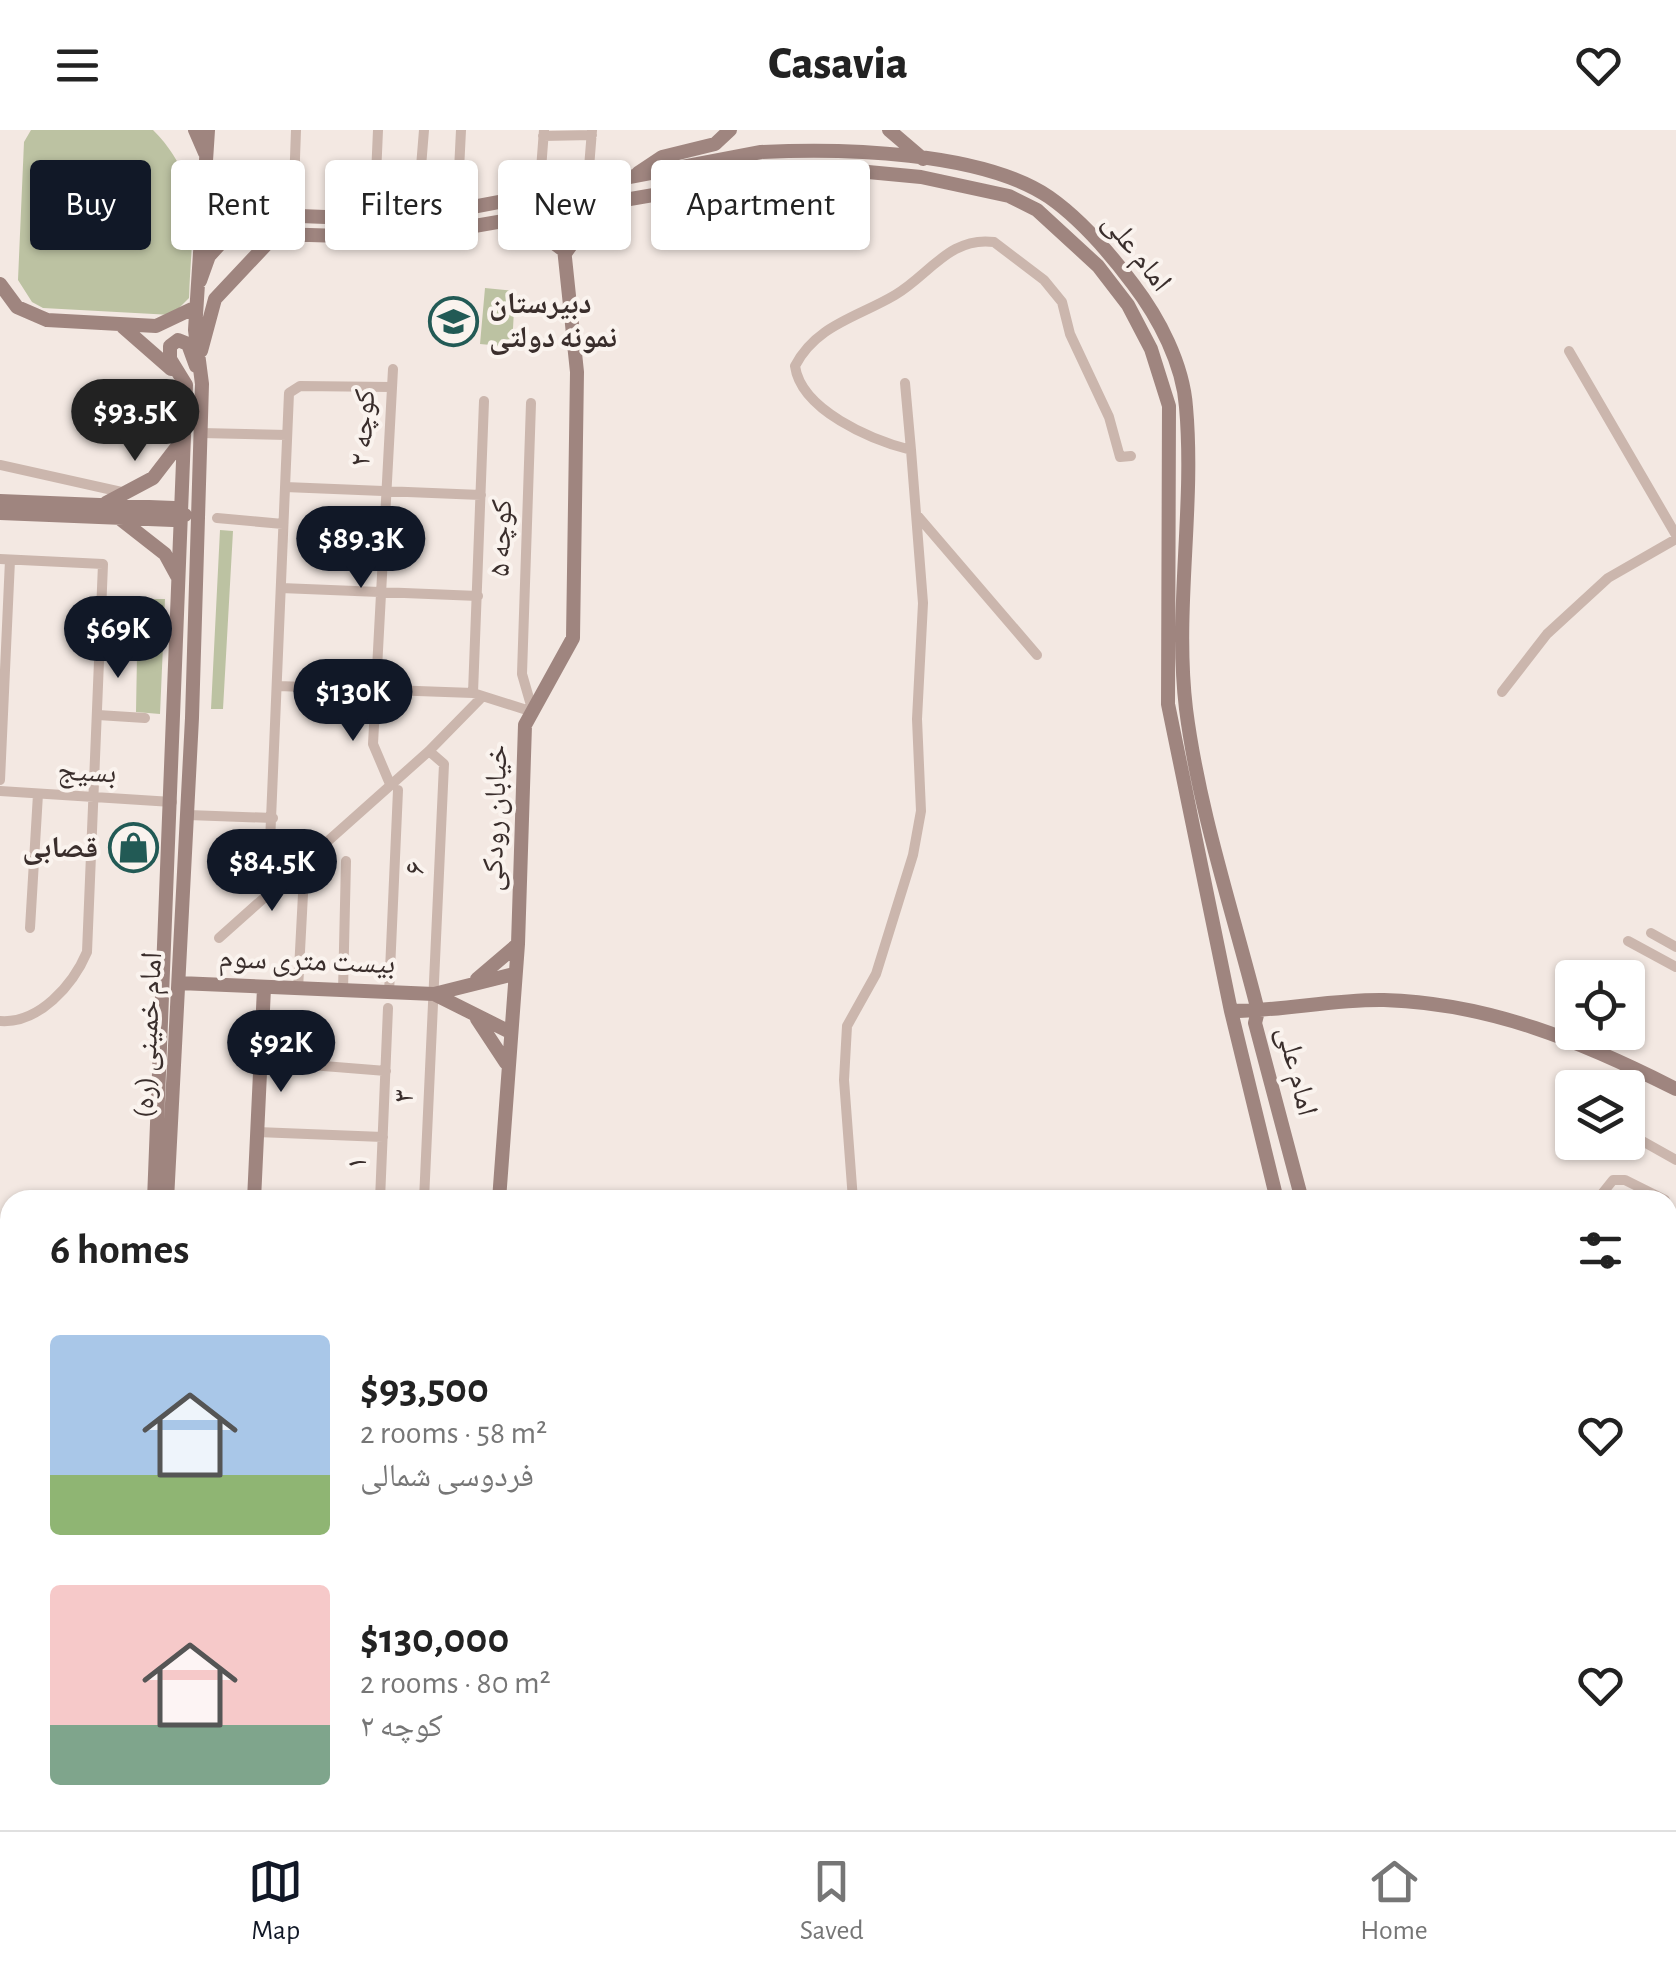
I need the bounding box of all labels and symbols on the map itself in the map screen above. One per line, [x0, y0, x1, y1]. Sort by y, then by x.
street label: امام علی [1095, 207, 1177, 299]
place label: دبیرستان نمونه دولتی [489, 289, 617, 355]
school or university icon: دبیرستان نمونه دولتی [428, 295, 480, 347]
pin: $93.5K [54, 379, 216, 464]
street label: کوچه ۲ [345, 388, 382, 468]
street label: کوچه ۵ [485, 499, 519, 577]
pin: $89.3K [280, 506, 442, 591]
pin: $69K [59, 596, 177, 681]
pin: $130K [283, 659, 423, 744]
street label: خیابان رودکی [477, 744, 515, 892]
street label: بسیج [57, 755, 117, 792]
shop icon: قصابی [107, 822, 159, 874]
pin: $84.5K [191, 829, 353, 914]
place label: قصابی [22, 833, 98, 865]
street label: ۶ [400, 860, 430, 876]
street label: بیست متری سوم [218, 943, 396, 982]
street label: امام خمینی (ره) [129, 951, 170, 1119]
pin: $92K [222, 1010, 340, 1095]
street label: امام علی [1269, 1023, 1323, 1120]
street label: ۳ [389, 1088, 419, 1104]
street label: ۱ [342, 1155, 372, 1171]

